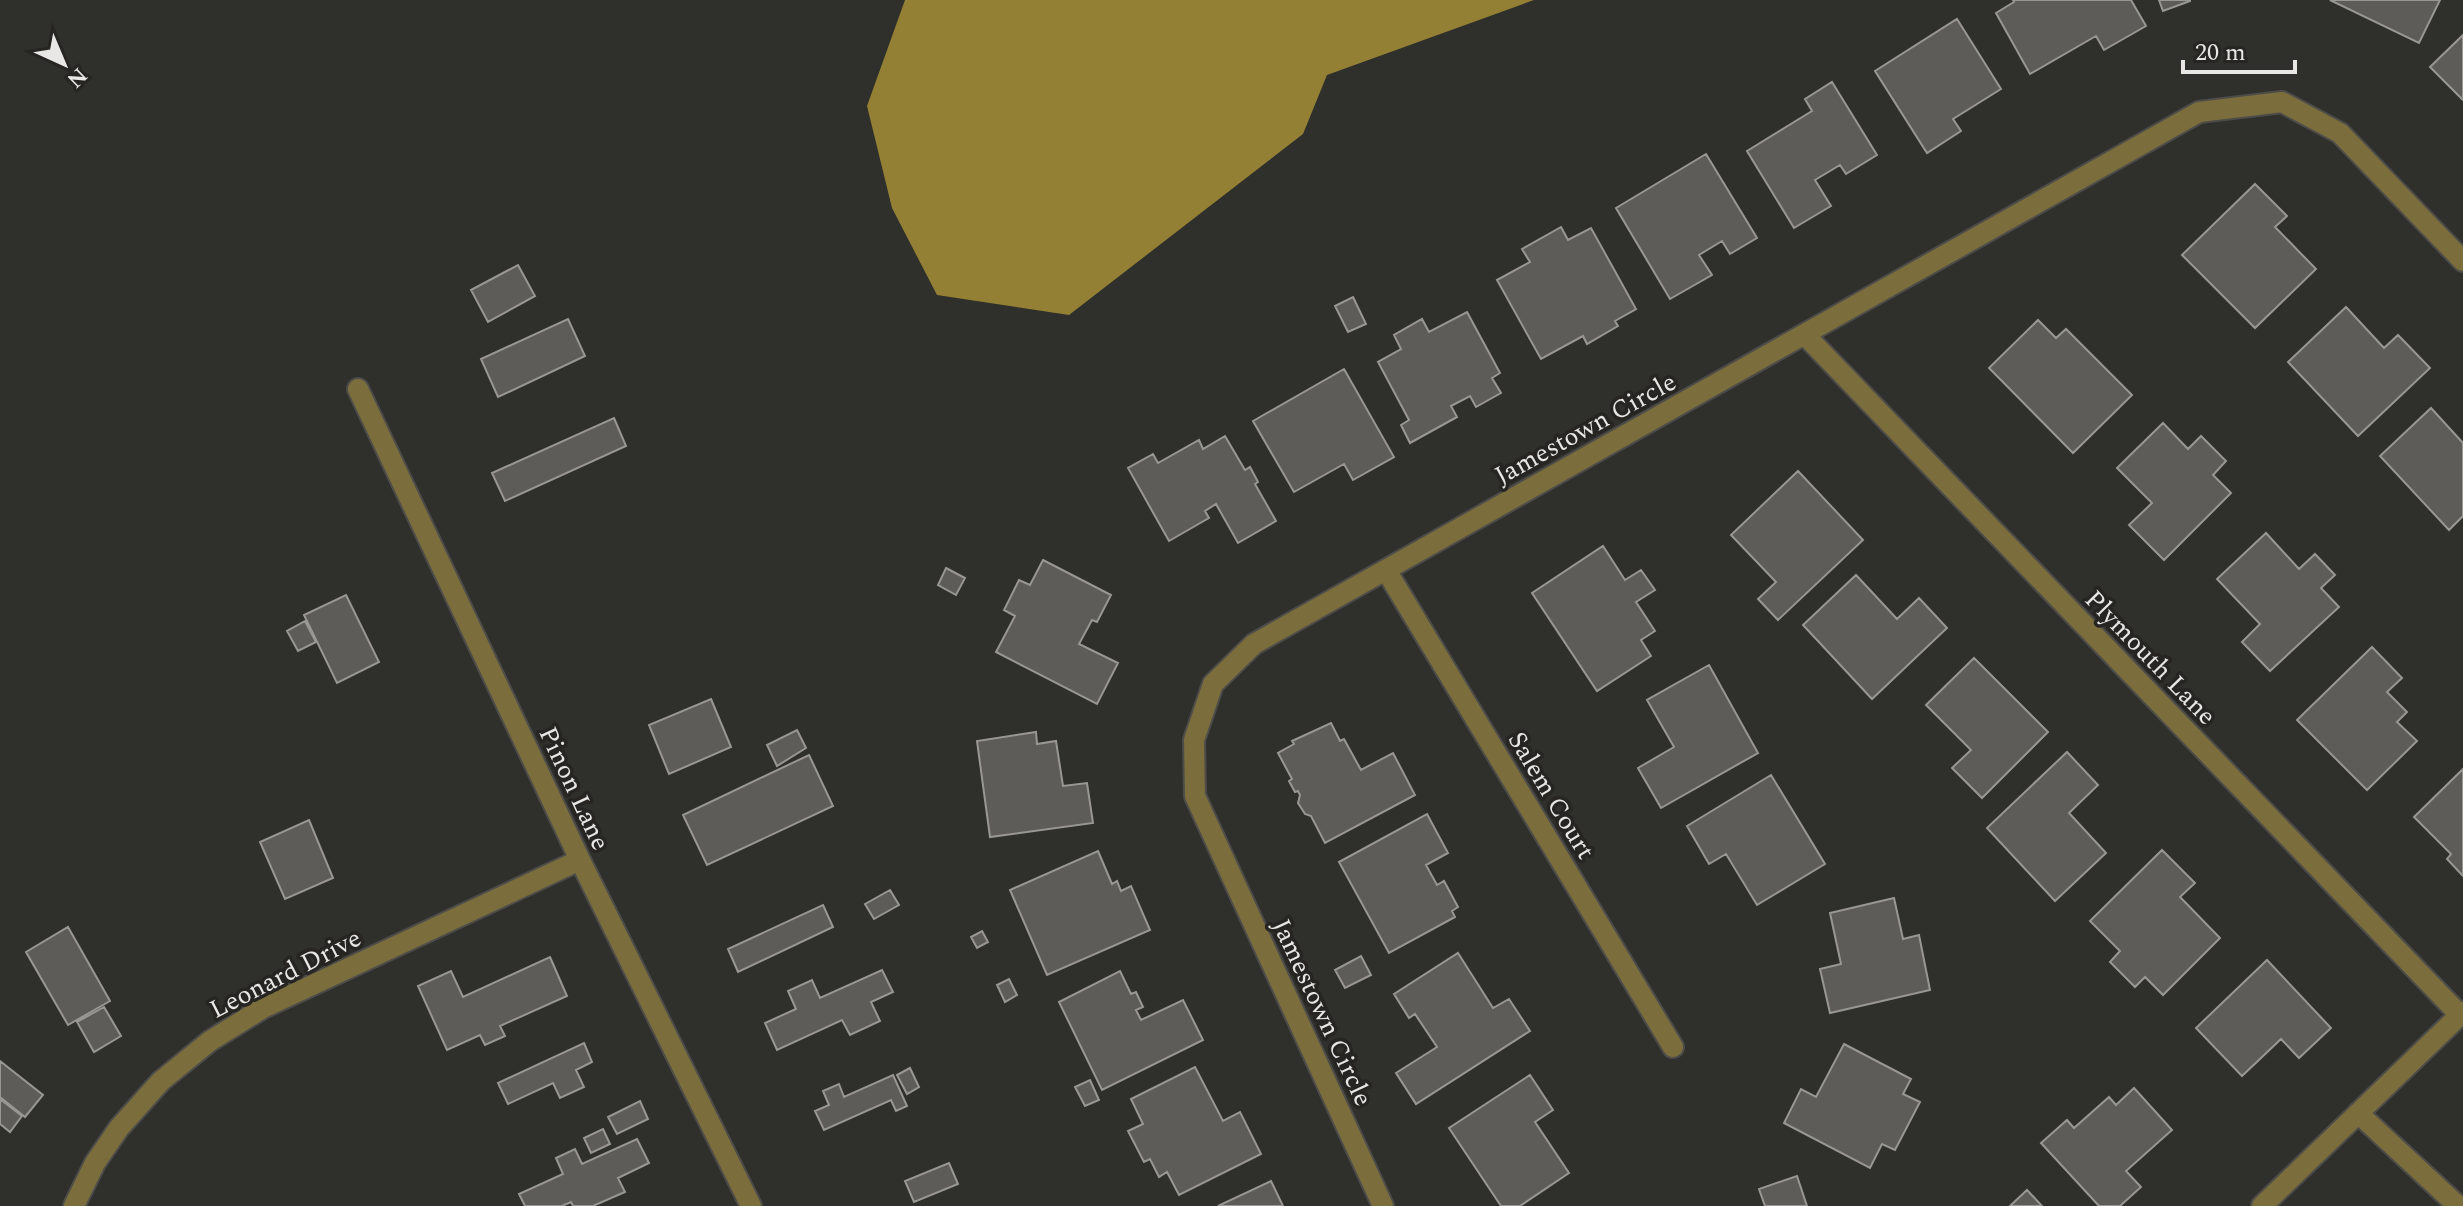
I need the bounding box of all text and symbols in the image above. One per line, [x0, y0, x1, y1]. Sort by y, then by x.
north arrow [24, 24, 104, 104]
scale bar [2183, 24, 2295, 74]
text: 20 m [2195, 35, 2246, 71]
text: N [59, 59, 95, 95]
street label: Jamestown Circle [1487, 362, 1684, 495]
street label: Plymouth Lane [2075, 581, 2226, 735]
street label: Pinon Lane [528, 720, 620, 857]
street label: Salem Court [1497, 724, 1605, 867]
street label: Jamestown Circle [1261, 912, 1383, 1113]
street label: Leonard Drive [203, 918, 368, 1029]

